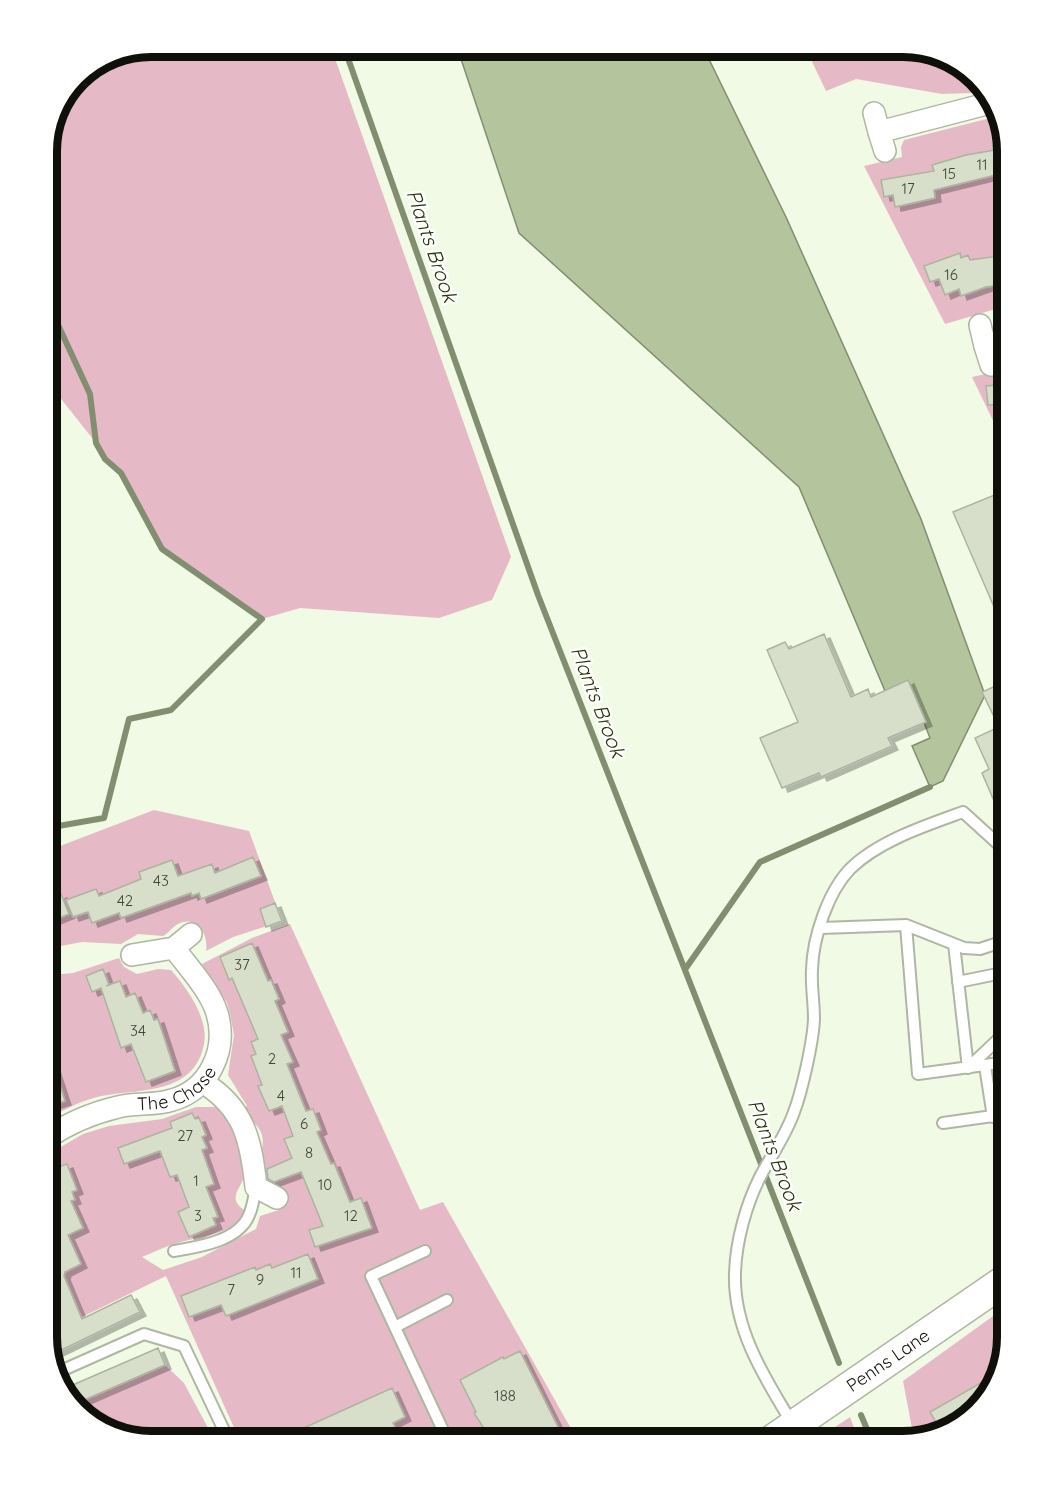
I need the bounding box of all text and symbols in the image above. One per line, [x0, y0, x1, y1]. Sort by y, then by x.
house number: 11 [976, 155, 988, 174]
house number: 15 [942, 164, 956, 183]
house number: 17 [901, 179, 915, 198]
water label: Plants Brook [402, 186, 464, 308]
house number: 16 [944, 265, 958, 284]
water label: Plants Brook [566, 643, 632, 763]
house number: 43 [153, 871, 169, 890]
house number: 42 [117, 891, 133, 910]
house number: 37 [234, 955, 250, 974]
house number: 34 [130, 1021, 146, 1040]
house number: 2 [268, 1049, 276, 1068]
street label: The Chase [137, 1062, 221, 1115]
house number: 4 [277, 1086, 285, 1105]
water label: Plants Brook [743, 1096, 809, 1216]
house number: 6 [300, 1114, 308, 1133]
house number: 27 [177, 1126, 193, 1145]
house number: 8 [305, 1143, 313, 1162]
house number: 1 [193, 1171, 199, 1190]
house number: 10 [318, 1175, 332, 1194]
house number: 3 [194, 1206, 202, 1225]
house number: 12 [344, 1206, 358, 1225]
house number: 11 [290, 1263, 302, 1282]
house number: 9 [256, 1270, 264, 1289]
house number: 7 [227, 1280, 235, 1299]
street label: Penns Lane [842, 1324, 934, 1397]
house number: 188 [494, 1386, 516, 1405]

